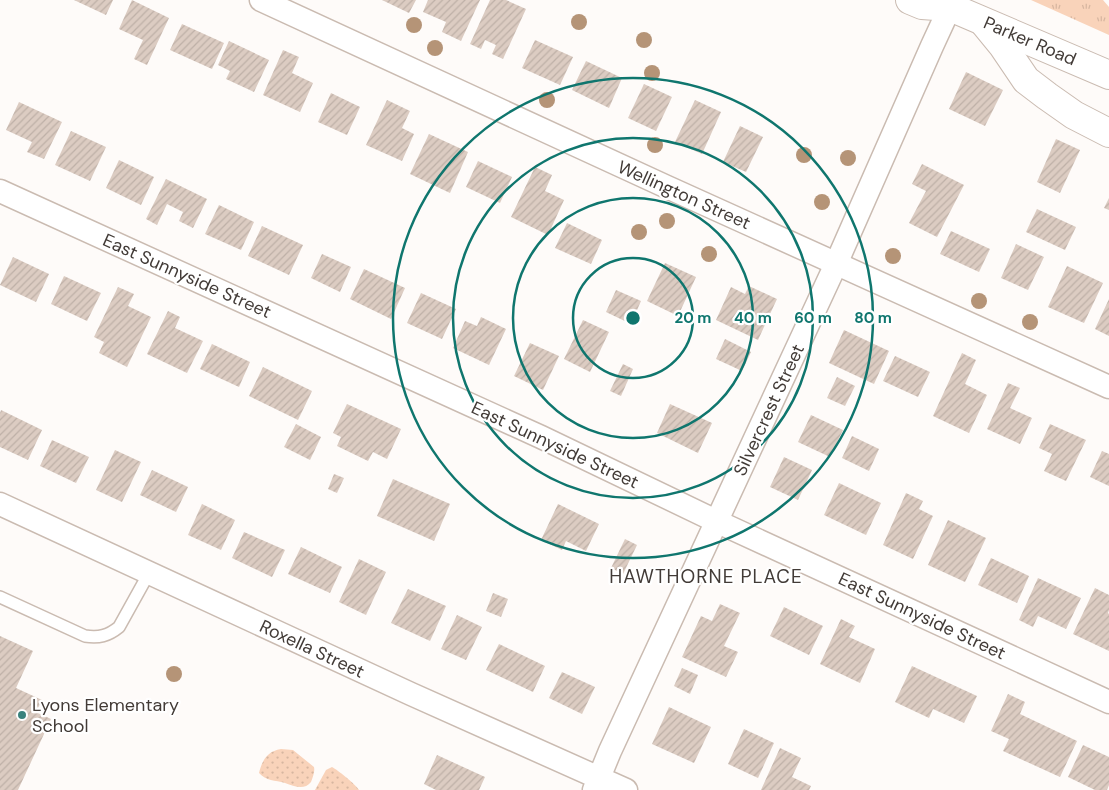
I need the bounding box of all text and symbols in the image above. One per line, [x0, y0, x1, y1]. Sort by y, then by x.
street label: Parker Road [980, 11, 1080, 71]
street label: Wellington Street [614, 155, 754, 235]
street label: East Sunnyside Street [99, 228, 275, 324]
text: 20 m [675, 308, 711, 328]
text: 40 m [734, 308, 772, 328]
text: 60 m [794, 308, 832, 328]
text: 80 m [854, 308, 892, 328]
centre of rings [624, 309, 642, 327]
street label: Silvercrest Street [728, 340, 810, 480]
street label: East Sunnyside Street [468, 396, 642, 494]
district label: HAWTHORNE PLACE [609, 564, 803, 589]
street label: East Sunnyside Street [835, 567, 1009, 665]
street label: Roxella Street [256, 614, 368, 684]
place label: Lyons Elementary School [32, 693, 179, 738]
marker: Lyons Elementary School [16, 709, 28, 721]

